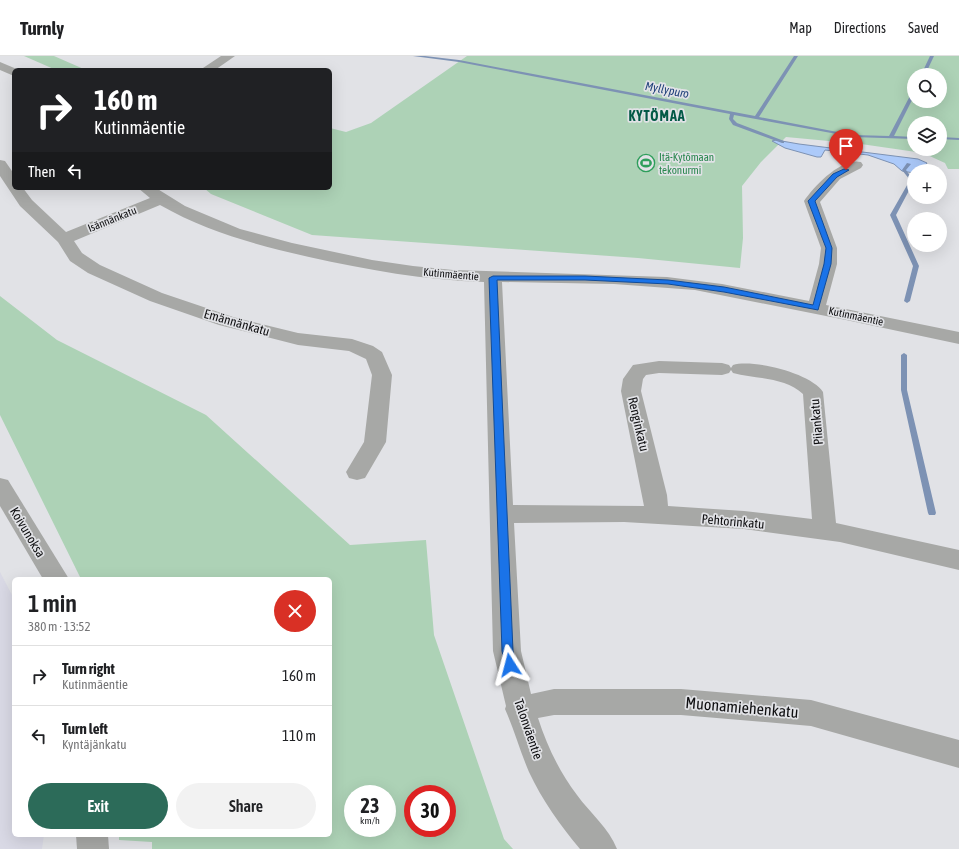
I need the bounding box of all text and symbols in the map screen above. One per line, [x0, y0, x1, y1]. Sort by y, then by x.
text: Turnly [20, 17, 64, 39]
text: Map [789, 20, 812, 36]
text: Directions [834, 20, 886, 36]
text: Saved [908, 20, 939, 36]
map controls [907, 68, 947, 252]
button: search [907, 68, 947, 108]
water label: Myllypuro [644, 79, 691, 101]
icon: right [28, 84, 80, 136]
text: 160 m [94, 84, 157, 116]
district label: KYTÖMAA [628, 108, 686, 124]
button: layers [907, 116, 947, 156]
text: Kutinmäentie [94, 117, 185, 138]
pin [829, 129, 863, 170]
icon: arrive [835, 135, 857, 157]
place label: Itä-Kytömaan tekonurmi [659, 151, 714, 176]
sports icon: Itä-Kytömaan tekonurmi [636, 153, 656, 173]
icon: left [64, 160, 86, 182]
text: Then [28, 163, 56, 180]
button: + [907, 164, 947, 204]
street label: Isännänkatu [86, 204, 138, 234]
button: − [907, 212, 947, 252]
street label: Kutinmäentie [423, 266, 479, 282]
street label: Kutinmäentie [828, 304, 884, 328]
street label: Emännänkatu [202, 306, 271, 339]
street label: Renginkatu [625, 395, 652, 453]
street label: Piiankatu [807, 398, 826, 446]
street label: Koivunoksa [7, 505, 48, 560]
street label: Pehtorinkatu [701, 511, 765, 532]
text: 1 min [28, 590, 77, 617]
button: close [274, 590, 316, 632]
text: 380 m · 13:52 [28, 619, 91, 634]
position arrow [489, 644, 531, 686]
text: Turn right [62, 660, 115, 677]
icon: right [28, 665, 50, 687]
text: 160 m [282, 667, 316, 684]
text: Kutinmäentie [62, 677, 128, 692]
street label: Muonamiehenkatu [685, 693, 799, 721]
street label: Talonväentie [511, 697, 546, 761]
text: Turn left [62, 720, 108, 737]
icon: left [28, 725, 50, 747]
text: 110 m [282, 727, 316, 744]
text: Kyntäjänkatu [62, 737, 127, 752]
button: Exit [28, 783, 168, 829]
button: Share [176, 783, 316, 829]
speed limit sign: 30 [404, 785, 456, 837]
text: 23 [361, 794, 379, 817]
text: km/h [360, 815, 380, 826]

